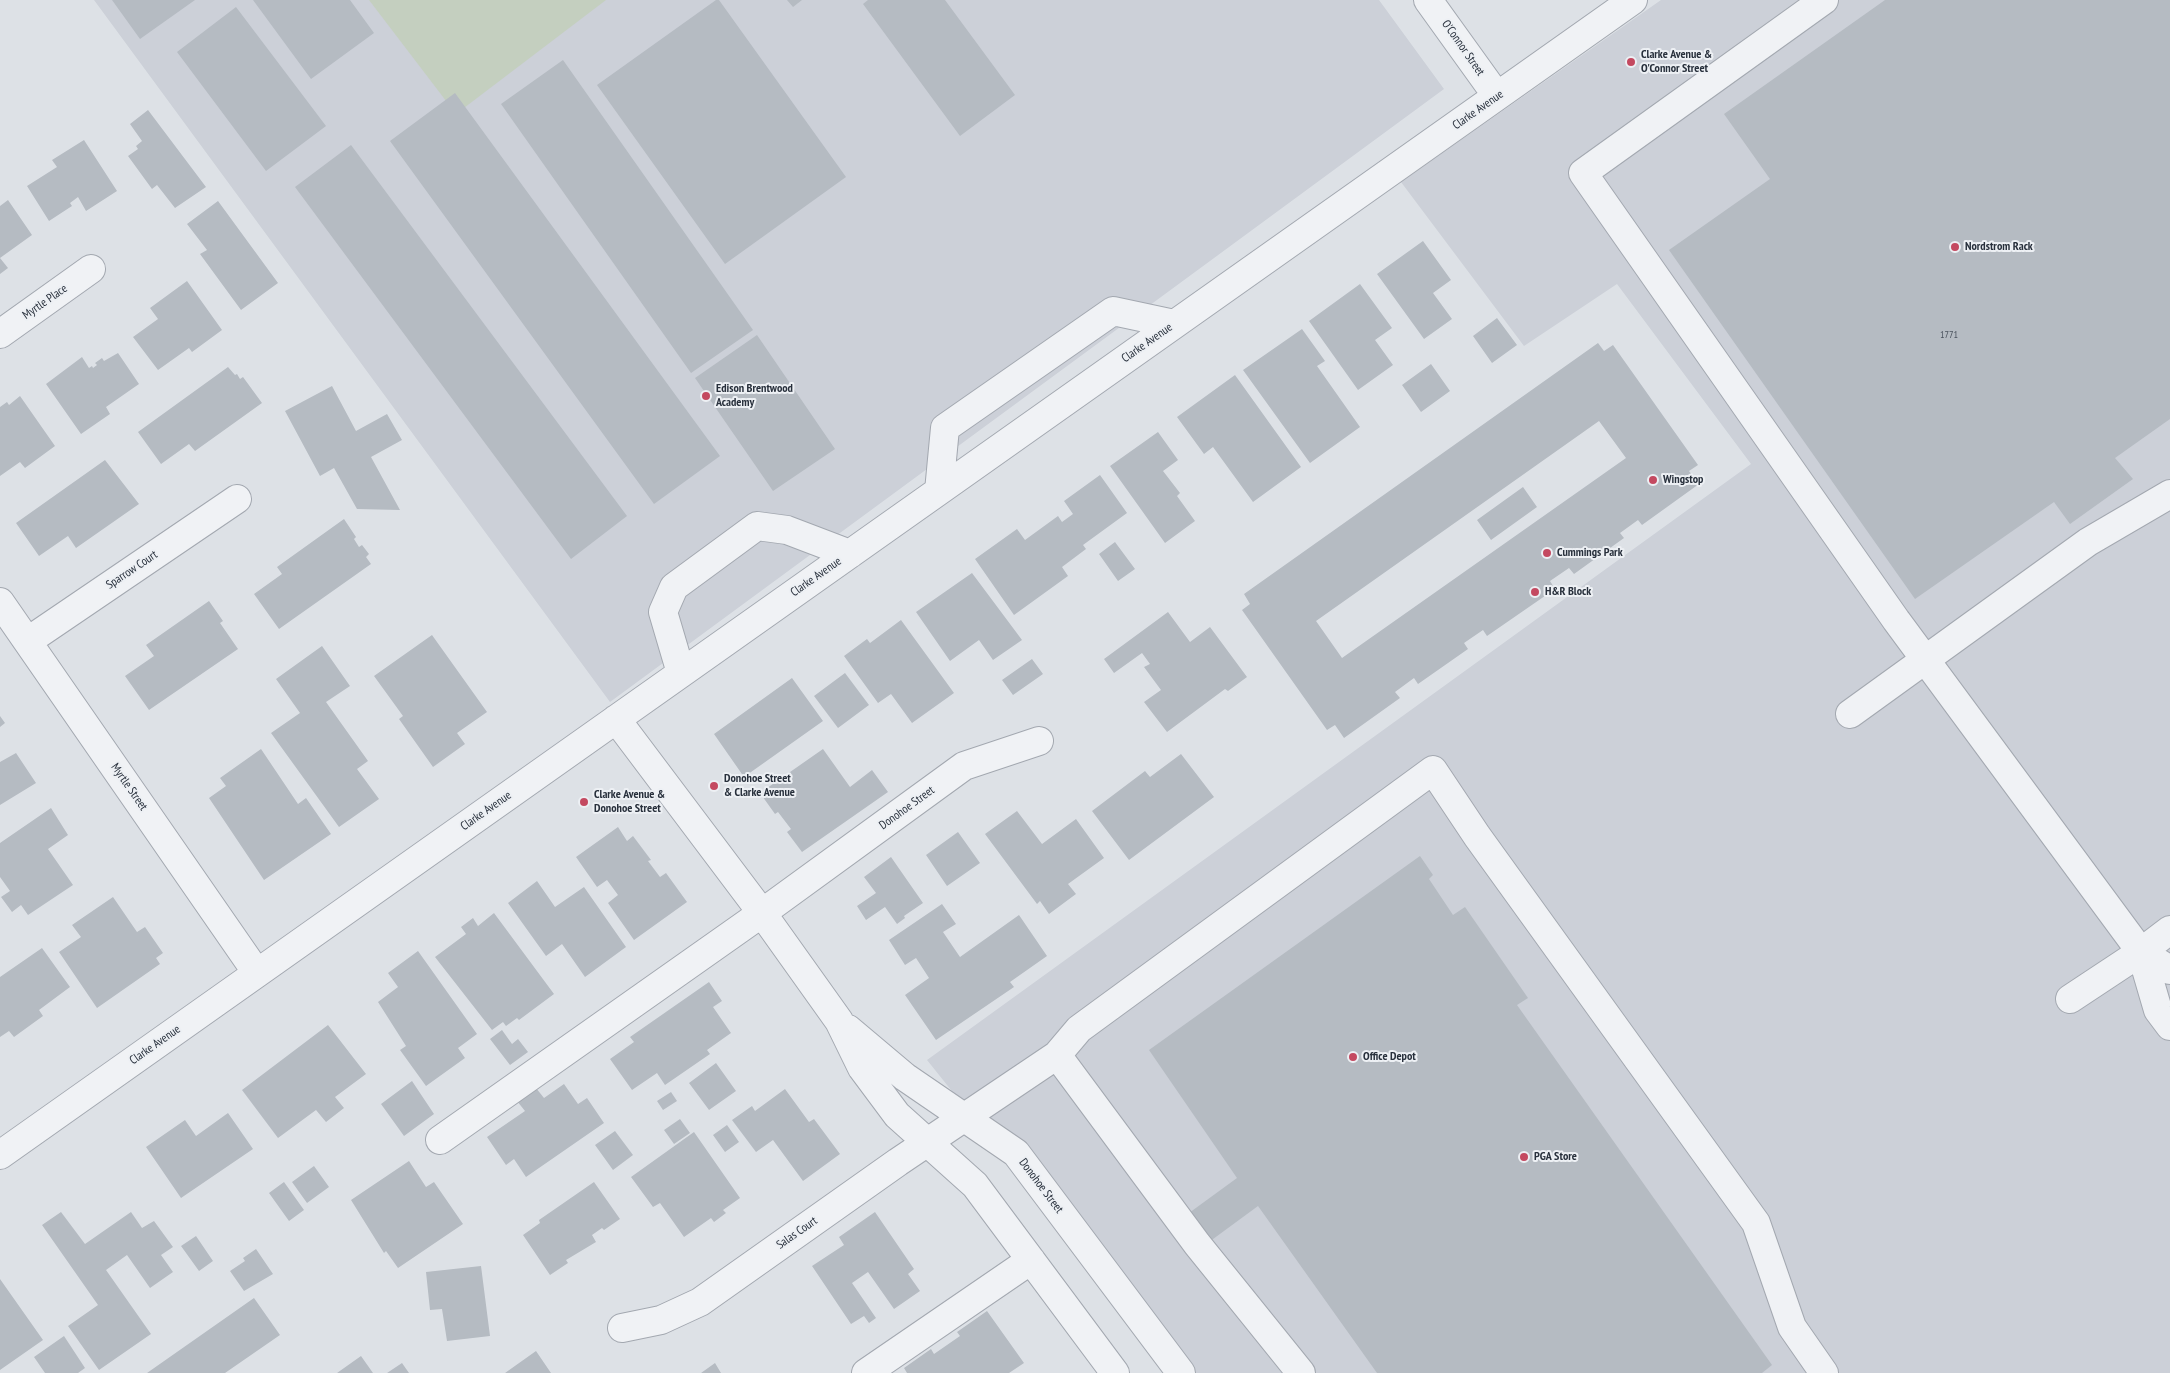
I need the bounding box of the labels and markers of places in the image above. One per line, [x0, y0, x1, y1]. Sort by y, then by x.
place label: Clarke Avenue & O'Connor Street [1641, 48, 1712, 76]
marker: Clarke Avenue & O'Connor Street [1625, 56, 1637, 68]
place label: Nordstrom Rack [1965, 240, 2033, 254]
marker: Nordstrom Rack [1949, 241, 1961, 253]
place label: Edison Brentwood Academy [716, 382, 793, 410]
marker: Edison Brentwood Academy [700, 390, 712, 402]
place label: Wingstop [1663, 473, 1703, 487]
marker: Wingstop [1647, 474, 1659, 486]
place label: Cummings Park [1557, 546, 1623, 560]
marker: Cummings Park [1541, 547, 1553, 559]
place label: H&R Block [1545, 585, 1591, 599]
marker: H&R Block [1529, 586, 1541, 598]
place label: Donohoe Street & Clarke Avenue [724, 772, 795, 800]
marker: Donohoe Street & Clarke Avenue [708, 780, 720, 792]
place label: Clarke Avenue & Donohoe Street [594, 788, 665, 816]
marker: Clarke Avenue & Donohoe Street [578, 796, 590, 808]
place label: Office Depot [1363, 1050, 1416, 1064]
marker: Office Depot [1347, 1051, 1359, 1063]
place label: PGA Store [1534, 1150, 1577, 1164]
marker: PGA Store [1518, 1151, 1530, 1163]

